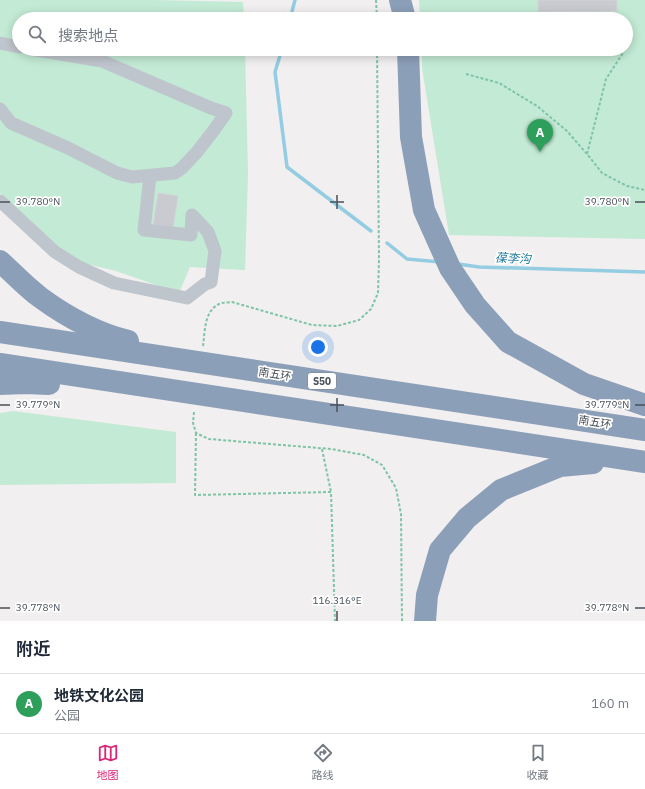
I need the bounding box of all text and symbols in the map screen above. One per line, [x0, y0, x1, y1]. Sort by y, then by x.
search box [12, 12, 633, 56]
icon: search [26, 23, 48, 45]
text: 搜索地点 [58, 26, 118, 45]
pin: A [527, 119, 553, 152]
text: 39.780°N [16, 195, 60, 208]
text: 39.780°N [585, 195, 629, 208]
water label: 葆李沟 [495, 250, 533, 266]
your location [308, 337, 328, 357]
street label: 南五环 [258, 365, 292, 383]
road number: S50 [308, 373, 336, 389]
text: 39.779°N [16, 398, 60, 411]
text: 39.779°N [585, 398, 629, 411]
street label: 南五环 [578, 413, 612, 431]
text: 116.316°E [312, 594, 362, 607]
text: 39.778°N [16, 601, 60, 614]
text: 39.778°N [585, 601, 629, 614]
text: 附近 [16, 638, 50, 660]
text: 地铁文化公园 [54, 686, 144, 705]
text: A [25, 695, 33, 712]
text: 160 m [591, 695, 629, 712]
text: 公园 [54, 707, 80, 724]
tab: 地图 [97, 742, 119, 782]
tab: 路线 [312, 742, 334, 782]
tab: 收藏 [527, 742, 549, 782]

